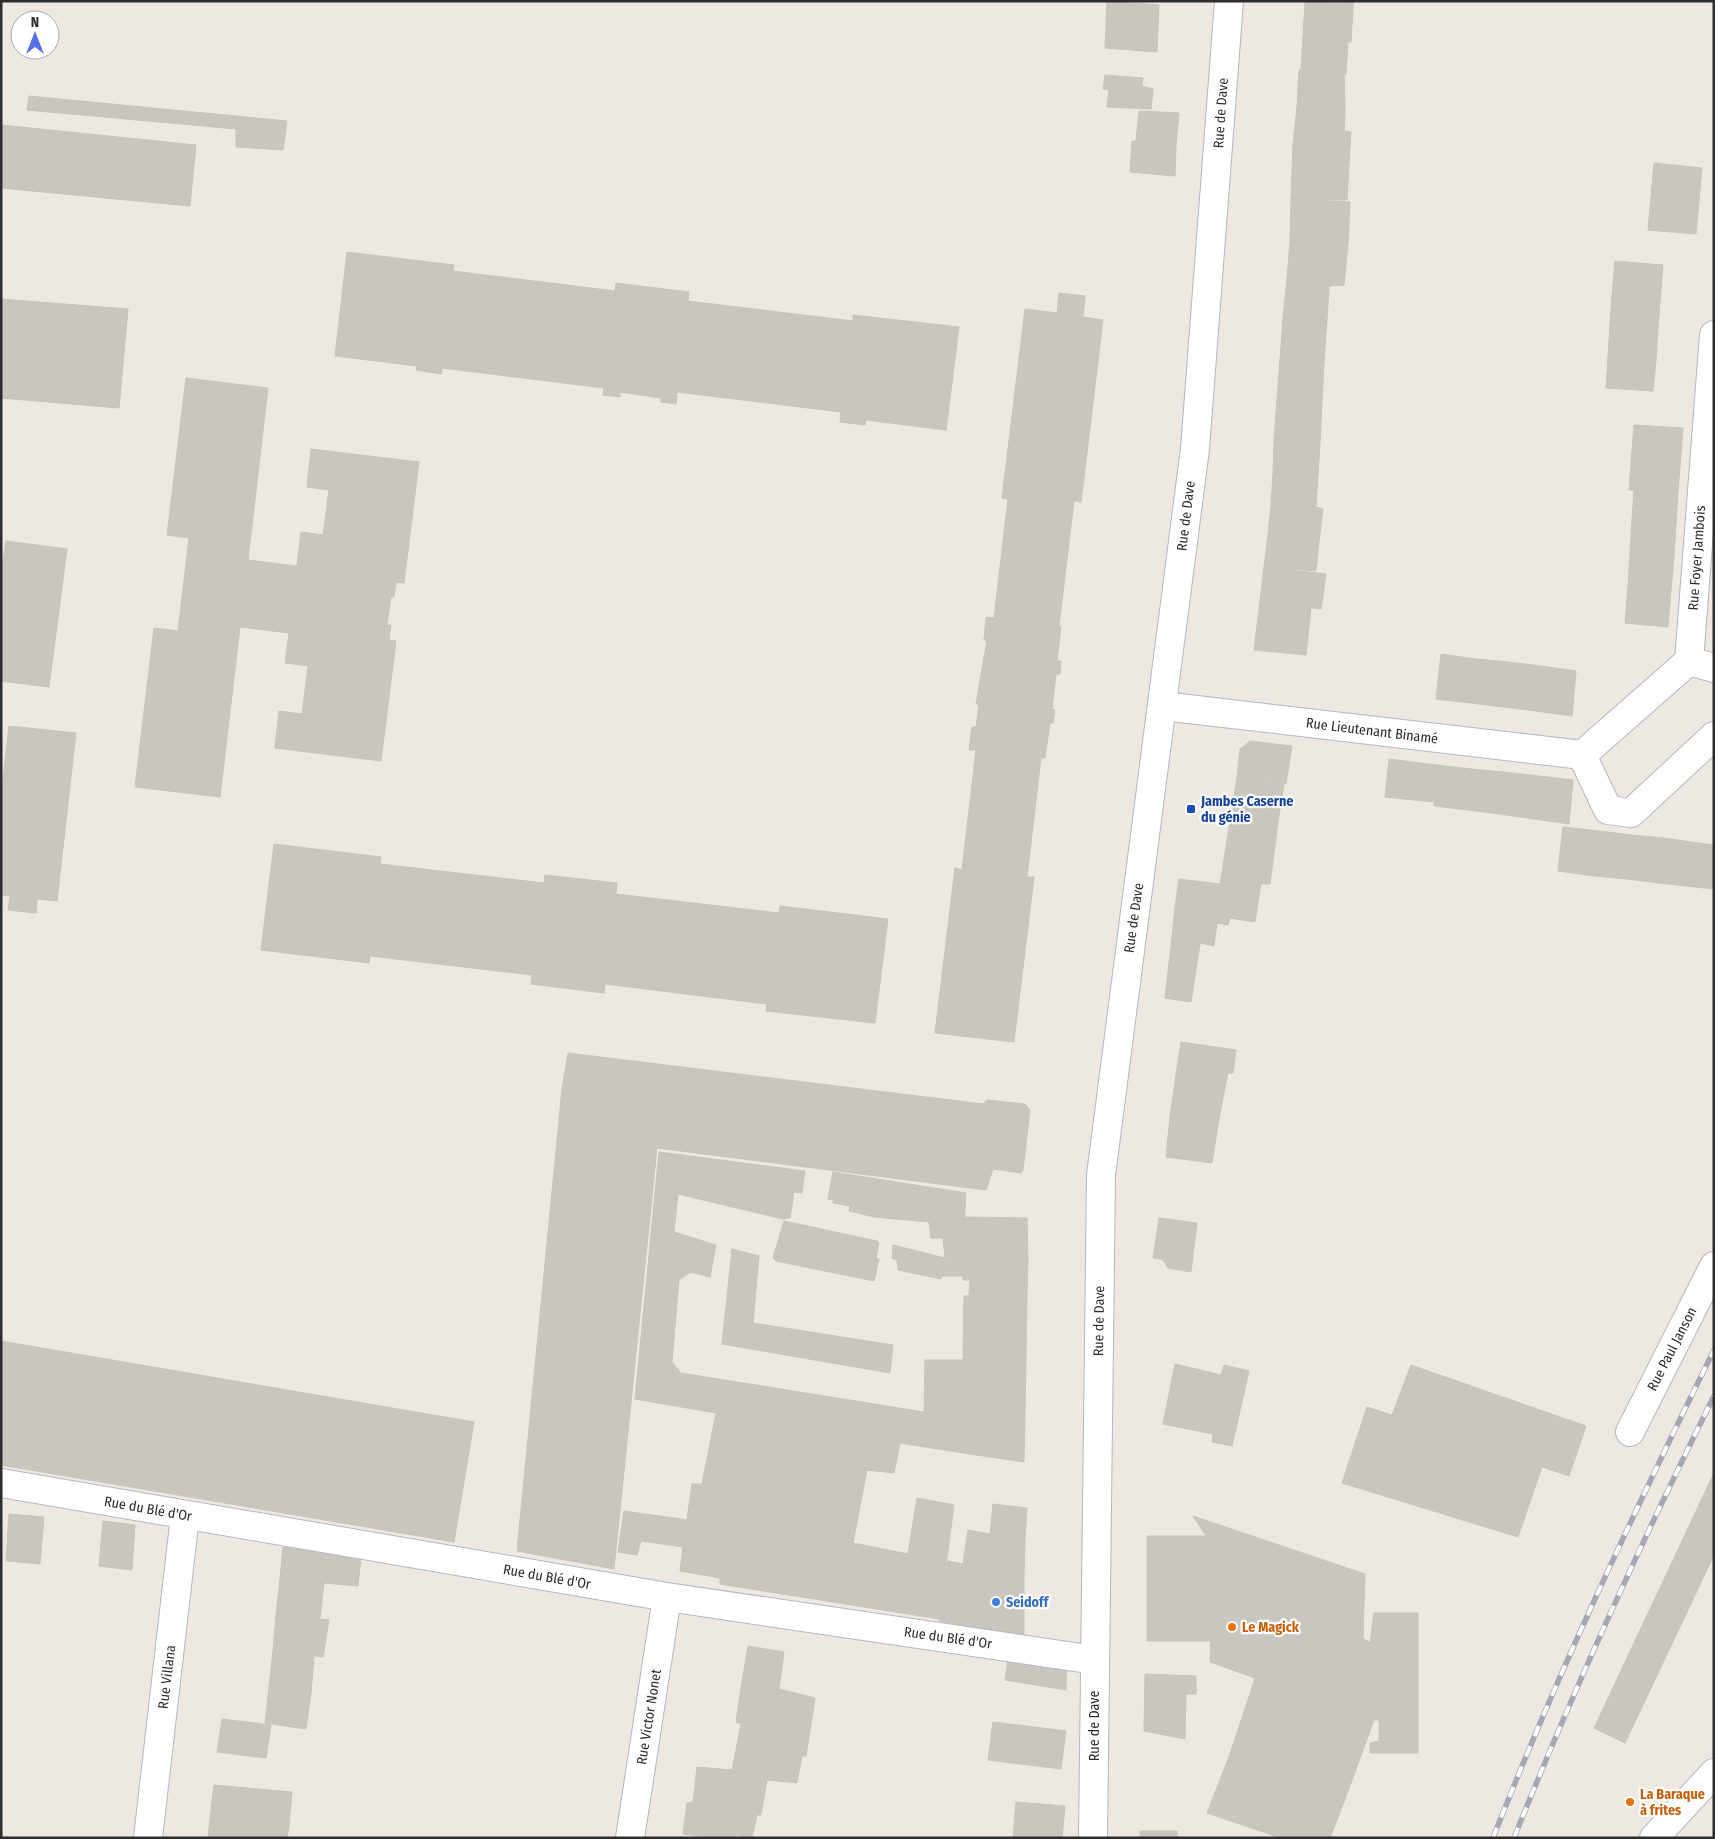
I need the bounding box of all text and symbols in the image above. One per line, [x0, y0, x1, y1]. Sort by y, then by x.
north arrow [10, 10, 60, 60]
text: N [31, 14, 39, 31]
street label: Rue de Dave [1210, 77, 1232, 149]
street label: Rue de Dave [1173, 480, 1199, 552]
street label: Rue Foyer Jambois [1685, 505, 1709, 611]
street label: Rue Lieutenant Binamé [1305, 714, 1439, 748]
place label: Jambes Caserne du génie [1200, 793, 1293, 826]
marker: Jambes Caserne du génie [1185, 803, 1197, 815]
street label: Rue de Dave [1121, 882, 1147, 954]
street label: Rue de Dave [1090, 1285, 1108, 1356]
street label: Rue Paul Janson [1644, 1304, 1700, 1394]
street label: Rue du Blé d'Or [103, 1493, 193, 1525]
street label: Rue du Blé d'Or [502, 1561, 592, 1593]
place label: Seidoff [1006, 1594, 1050, 1611]
marker: Seidoff [990, 1596, 1002, 1608]
place label: Le Magick [1242, 1619, 1300, 1636]
marker: Le Magick [1226, 1621, 1238, 1633]
street label: Rue du Blé d'Or [903, 1623, 993, 1653]
street label: Rue Villana [155, 1644, 179, 1710]
street label: Rue Victor Nonet [633, 1668, 665, 1766]
street label: Rue de Dave [1086, 1691, 1103, 1761]
place label: La Baraque à frites [1640, 1786, 1705, 1819]
marker: La Baraque à frites [1624, 1796, 1636, 1808]

